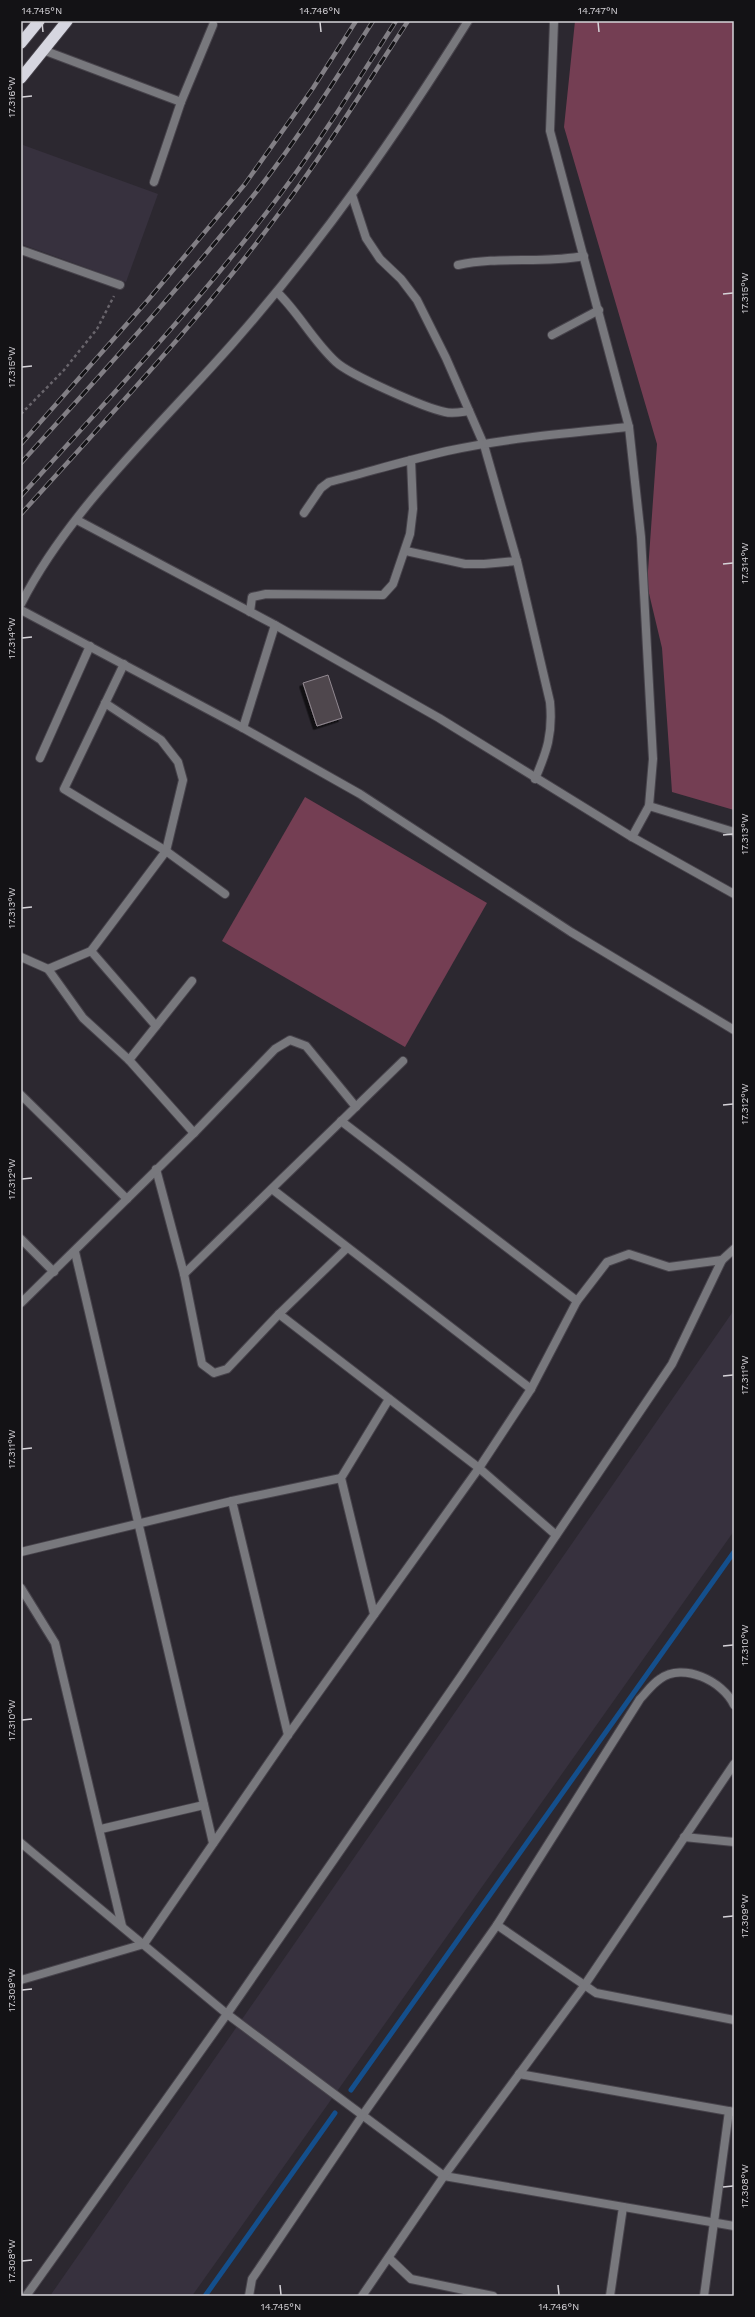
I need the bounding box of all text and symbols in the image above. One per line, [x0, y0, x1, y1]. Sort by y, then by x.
text: 14.745°N [22, 5, 62, 16]
text: 14.746°N [300, 5, 340, 16]
text: 14.747°N [578, 5, 618, 16]
text: 17.316°W [6, 76, 17, 118]
text: 17.315°W [739, 272, 750, 313]
text: 17.315°W [6, 346, 17, 387]
text: 17.314°W [739, 542, 750, 584]
text: 17.314°W [6, 617, 17, 659]
text: 17.313°W [739, 813, 750, 854]
text: 17.313°W [6, 887, 17, 928]
text: 17.312°W [739, 1083, 750, 1124]
text: 17.312°W [6, 1158, 17, 1199]
text: 17.311°W [739, 1355, 750, 1395]
text: 17.311°W [6, 1429, 17, 1469]
text: 17.310°W [739, 1624, 750, 1666]
text: 17.310°W [6, 1699, 17, 1741]
text: 17.309°W [739, 1894, 750, 1938]
text: 17.309°W [6, 1968, 17, 2012]
text: 17.308°W [739, 2164, 750, 2208]
text: 17.308°W [6, 2239, 17, 2283]
text: 14.745°N [261, 2301, 301, 2312]
text: 14.746°N [539, 2301, 579, 2312]

